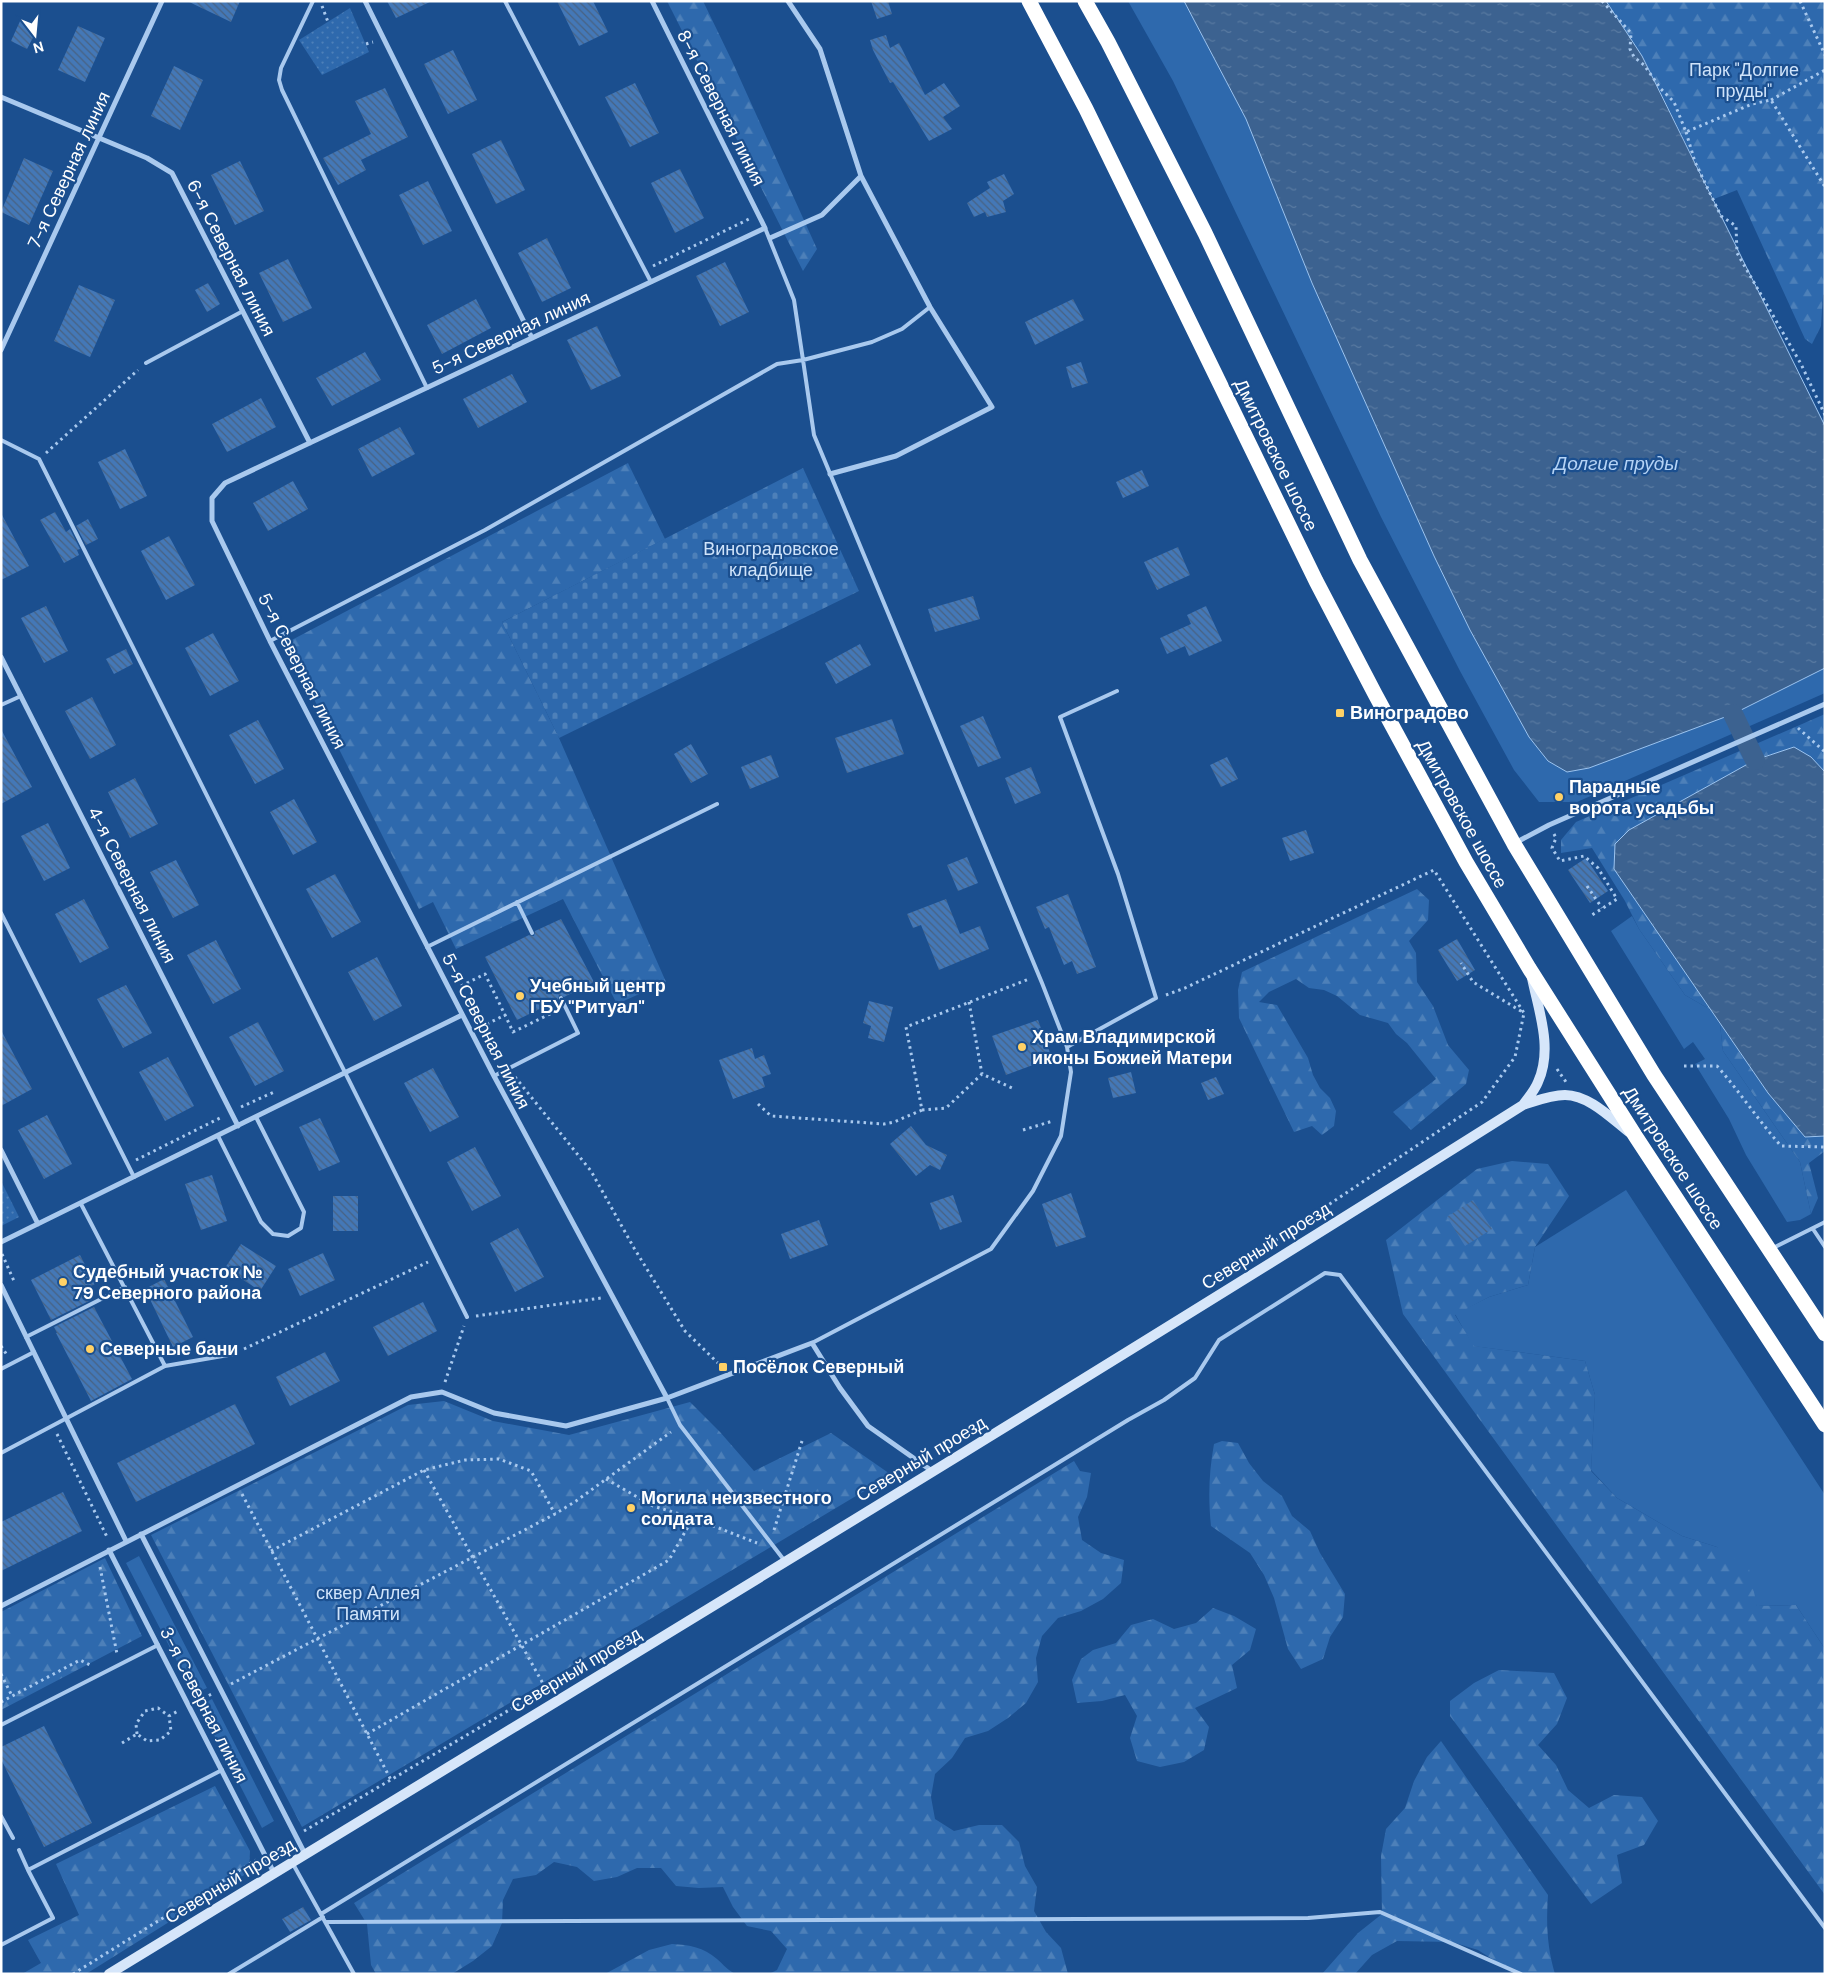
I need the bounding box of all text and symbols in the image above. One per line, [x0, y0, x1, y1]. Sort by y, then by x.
north arrow [10, 10, 60, 60]
street label: 8-я Северная линия [671, 26, 771, 190]
text: N [31, 37, 46, 58]
park label: Парк "Долгие пруды" [1689, 58, 1799, 103]
street label: 7-я Северная линия [22, 88, 116, 252]
street label: 6-я Северная линия [181, 176, 281, 340]
street label: 5-я Северная линия [428, 286, 594, 380]
street label: Дмитровское шоссе [1229, 375, 1323, 535]
water label: Долгие пруды [1552, 451, 1678, 476]
park label: Виноградовское кладбище [703, 537, 839, 582]
street label: 5-я Северная линия [252, 589, 352, 753]
place label: Виноградово [1350, 701, 1469, 725]
marker: Виноградово [1334, 707, 1346, 719]
street label: Дмитровское шоссе [1411, 735, 1513, 893]
place label: Парадные ворота усадьбы [1569, 775, 1714, 820]
marker: Парадные ворота усадьбы [1553, 791, 1565, 803]
street label: 4-я Северная линия [82, 803, 182, 967]
street label: 5-я Северная линия [436, 949, 536, 1113]
place label: Учебный центр ГБУ "Ритуал" [530, 974, 666, 1019]
marker: Учебный центр ГБУ "Ритуал" [514, 990, 526, 1002]
place label: Храм Владимирской иконы Божией Матери [1032, 1025, 1232, 1070]
marker: Храм Владимирской иконы Божией Матери [1016, 1041, 1028, 1053]
street label: Дмитровское шоссе [1618, 1082, 1728, 1234]
street label: Северный проезд [1197, 1196, 1335, 1295]
place label: Судебный участок № 79 Северного района [73, 1260, 263, 1305]
marker: Судебный участок № 79 Северного района [57, 1276, 69, 1288]
place label: Северные бани [100, 1337, 238, 1361]
marker: Северные бани [84, 1343, 96, 1355]
place label: Посёлок Северный [733, 1355, 904, 1379]
marker: Посёлок Северный [717, 1361, 729, 1373]
street label: Северный проезд [851, 1410, 991, 1507]
place label: Могила неизвестного солдата [641, 1486, 832, 1531]
marker: Могила неизвестного солдата [625, 1502, 637, 1514]
park label: сквер Аллея Памяти [316, 1581, 420, 1626]
street label: Северный проезд [506, 1621, 646, 1718]
street label: 3-я Северная линия [154, 1623, 254, 1787]
street label: Северный проезд [160, 1832, 300, 1929]

